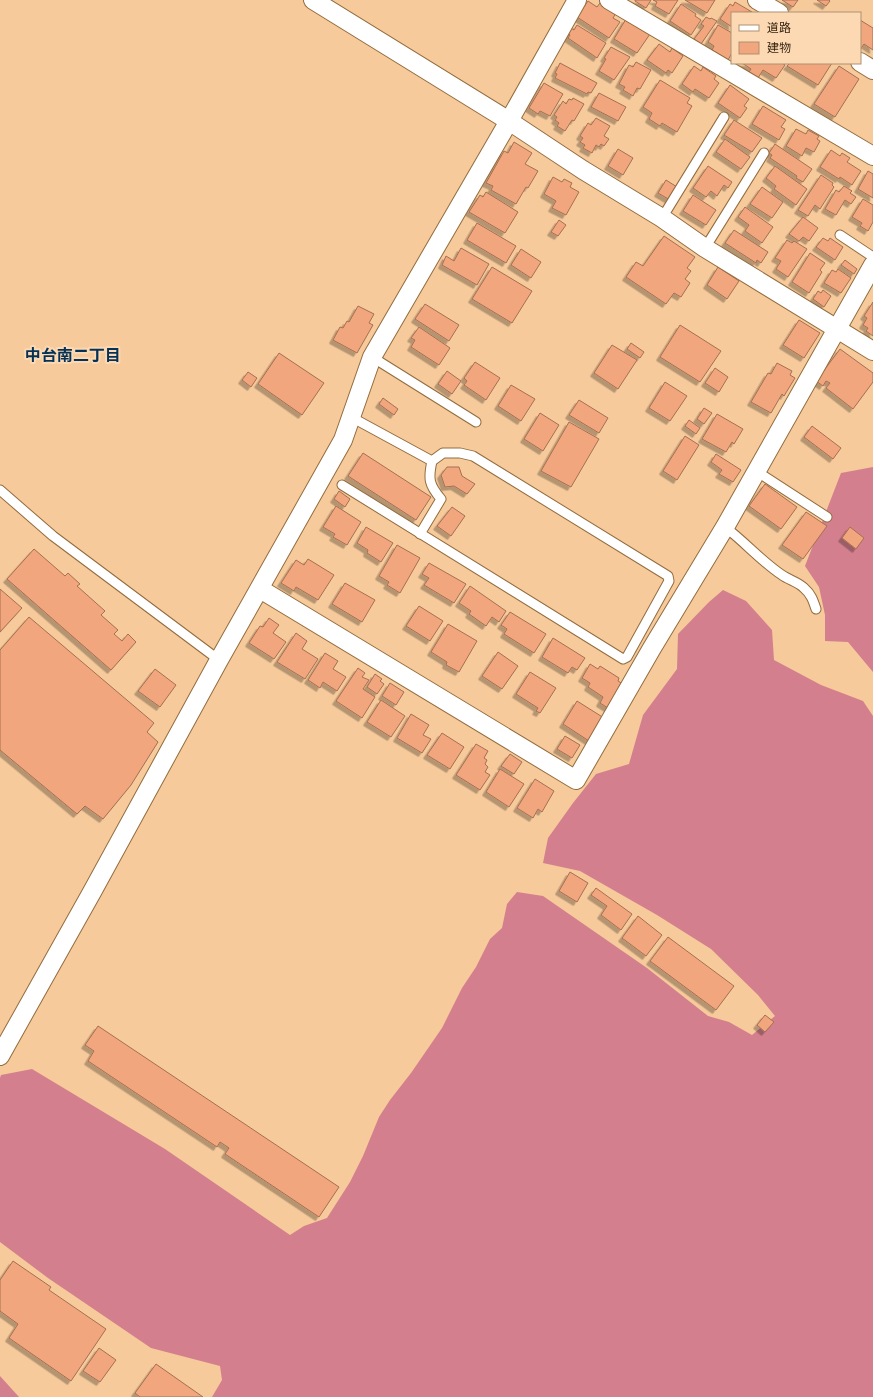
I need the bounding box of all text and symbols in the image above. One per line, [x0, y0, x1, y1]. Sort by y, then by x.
legend [731, 12, 861, 64]
text: 道路 [767, 20, 791, 35]
text: 建物 [767, 40, 791, 55]
district label: 中台南二丁目 [25, 346, 121, 365]

